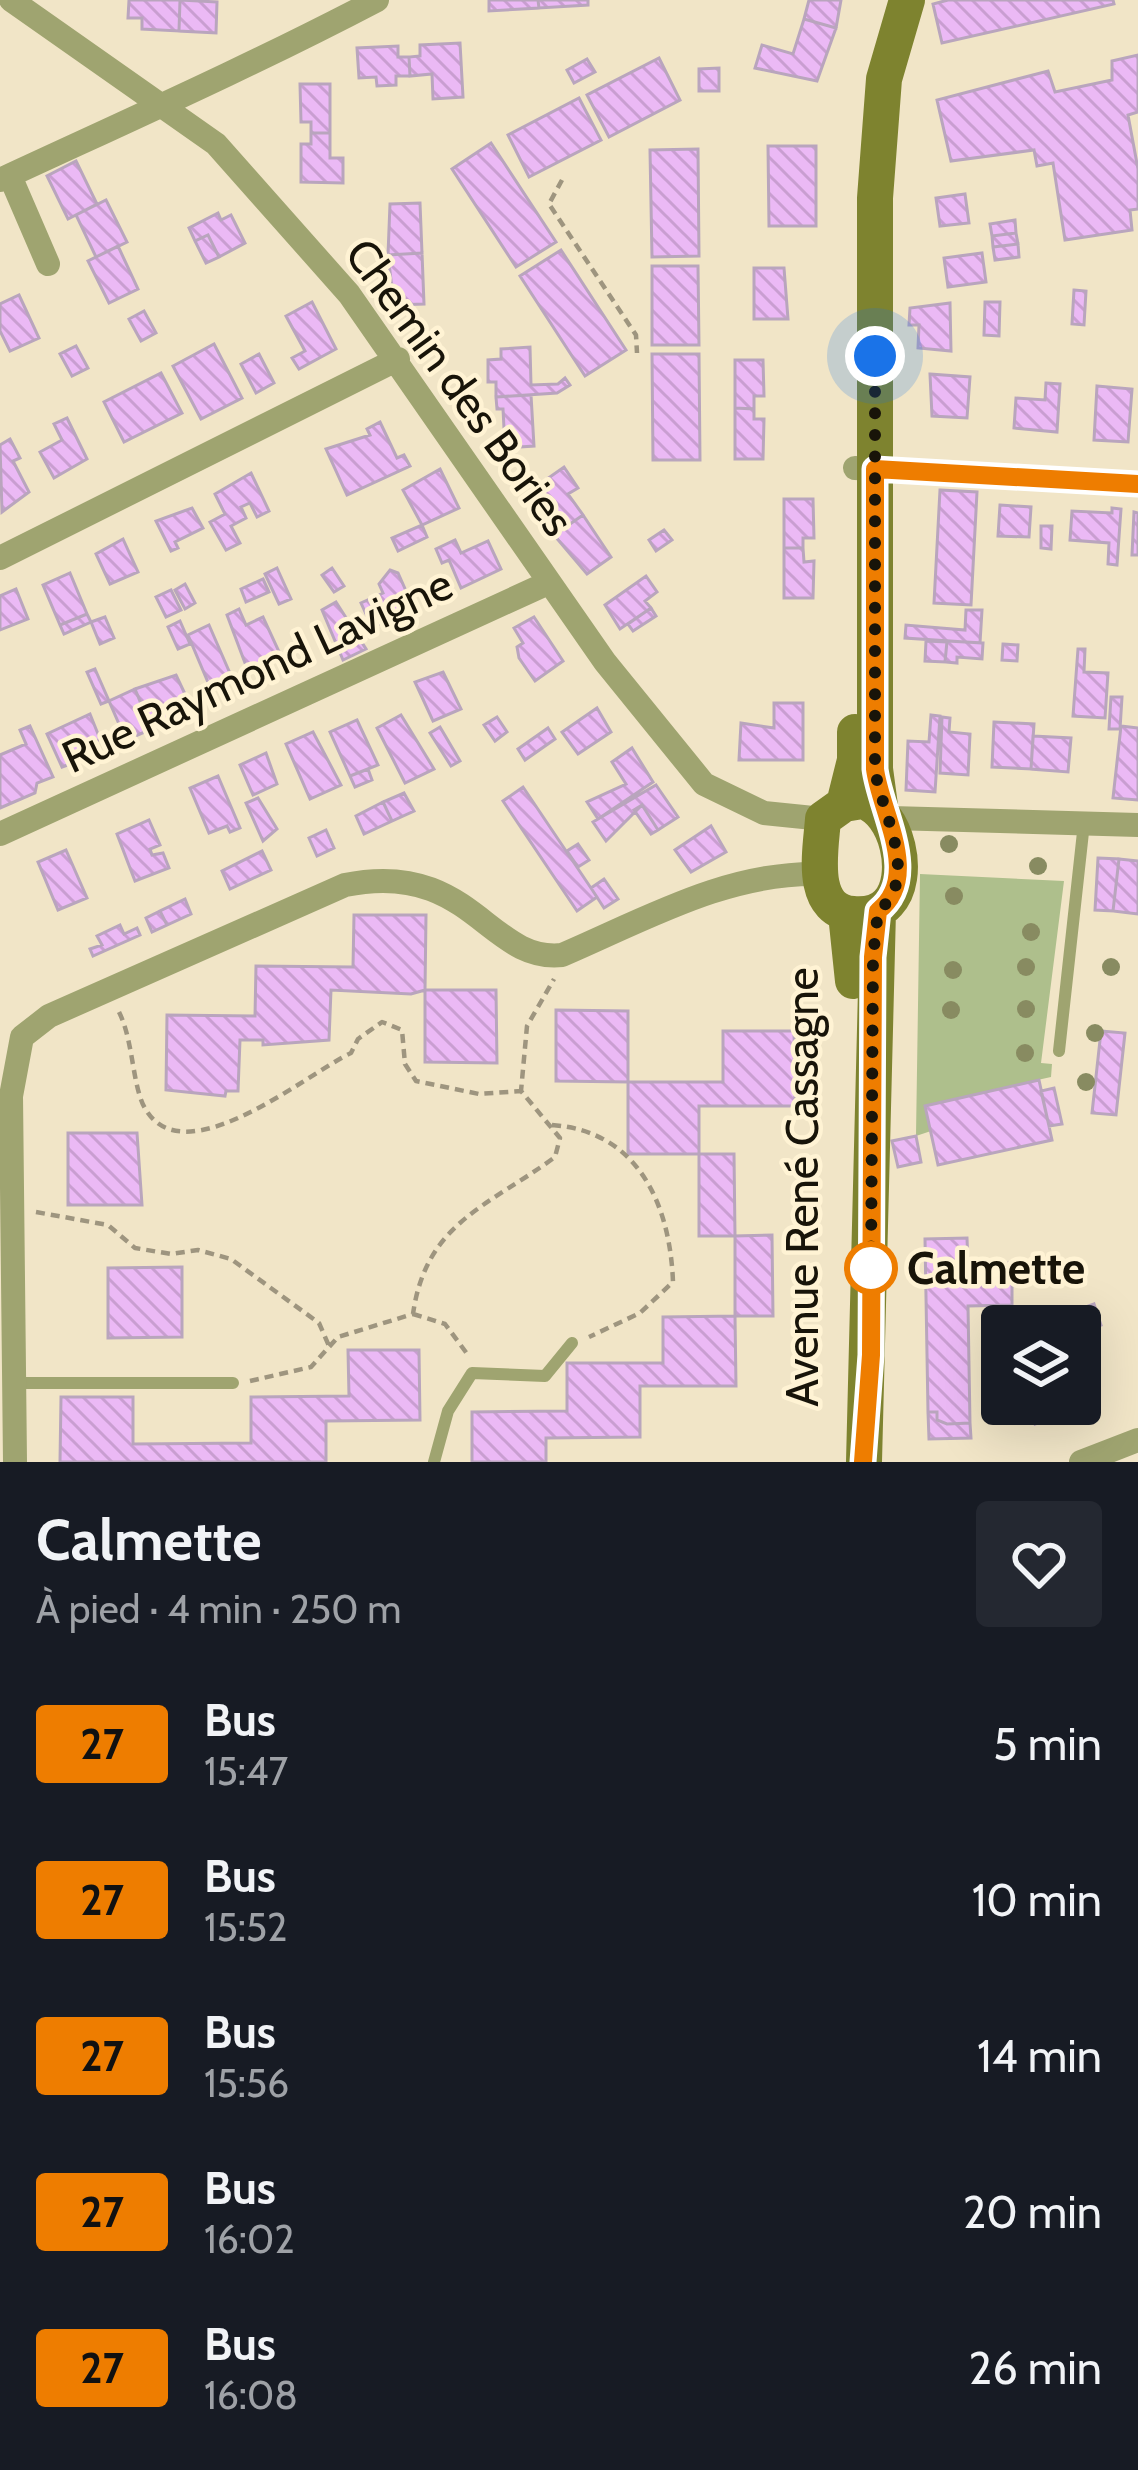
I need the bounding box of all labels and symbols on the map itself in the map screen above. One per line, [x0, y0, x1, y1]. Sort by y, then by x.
street label: Chemin des Bories [334, 228, 586, 546]
your location [845, 326, 905, 386]
street label: Rue Raymond Lavigne [54, 556, 460, 784]
street label: Avenue René Cassagne [775, 967, 829, 1407]
place label: Calmette [907, 1241, 1085, 1295]
marker: Calmette [846, 1243, 896, 1293]

